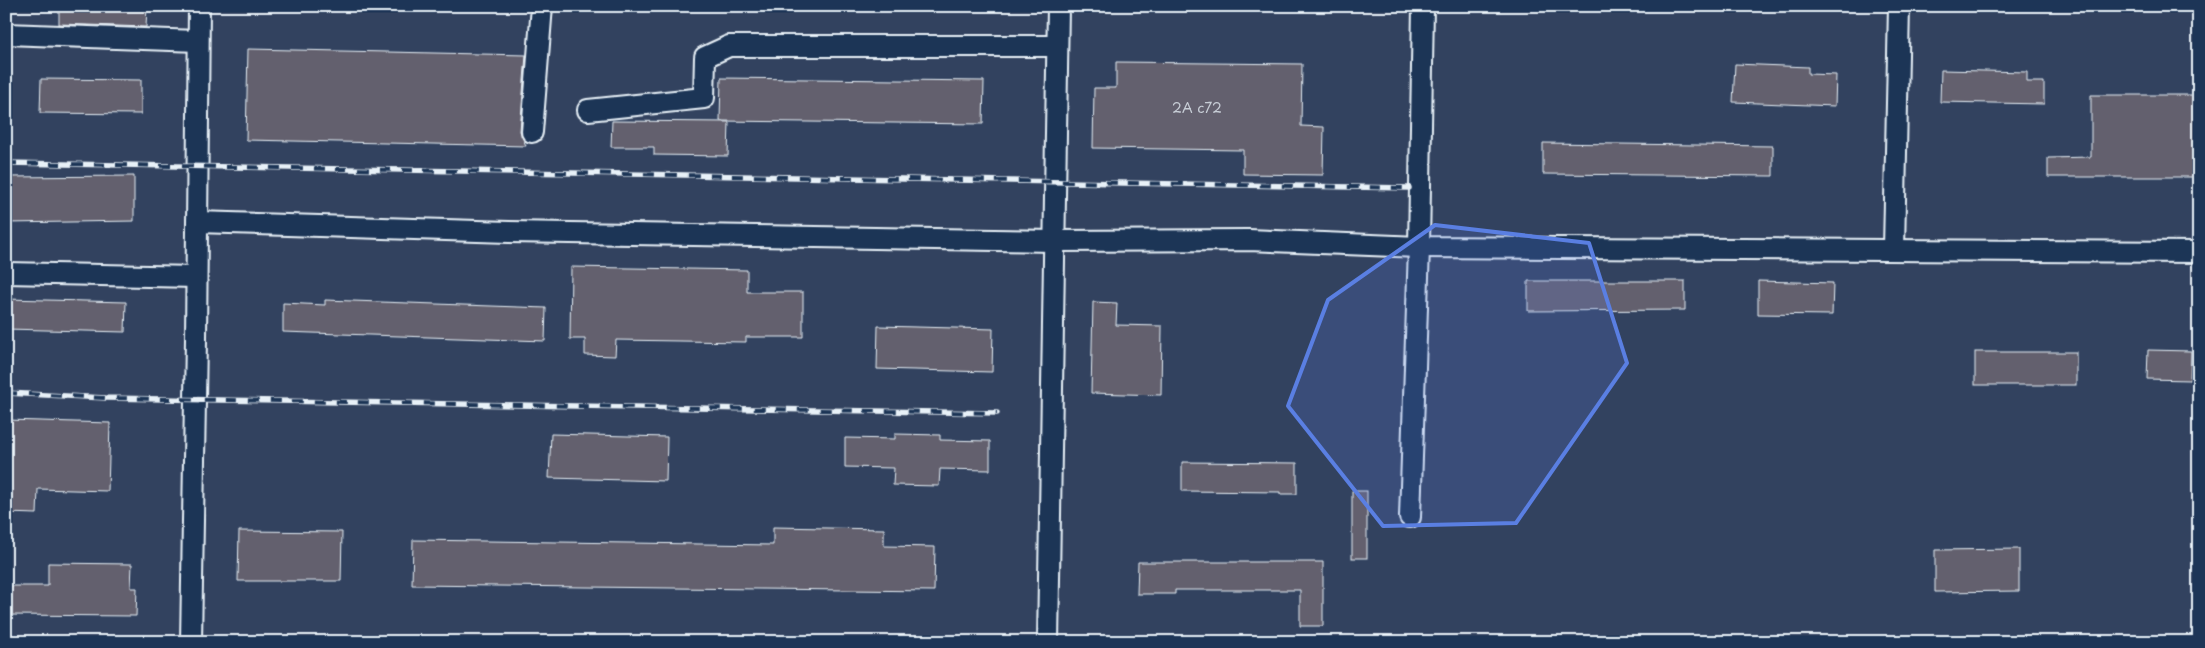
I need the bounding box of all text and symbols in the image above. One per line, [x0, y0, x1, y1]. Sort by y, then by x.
house number: 2А с72 [1172, 97, 1222, 118]

